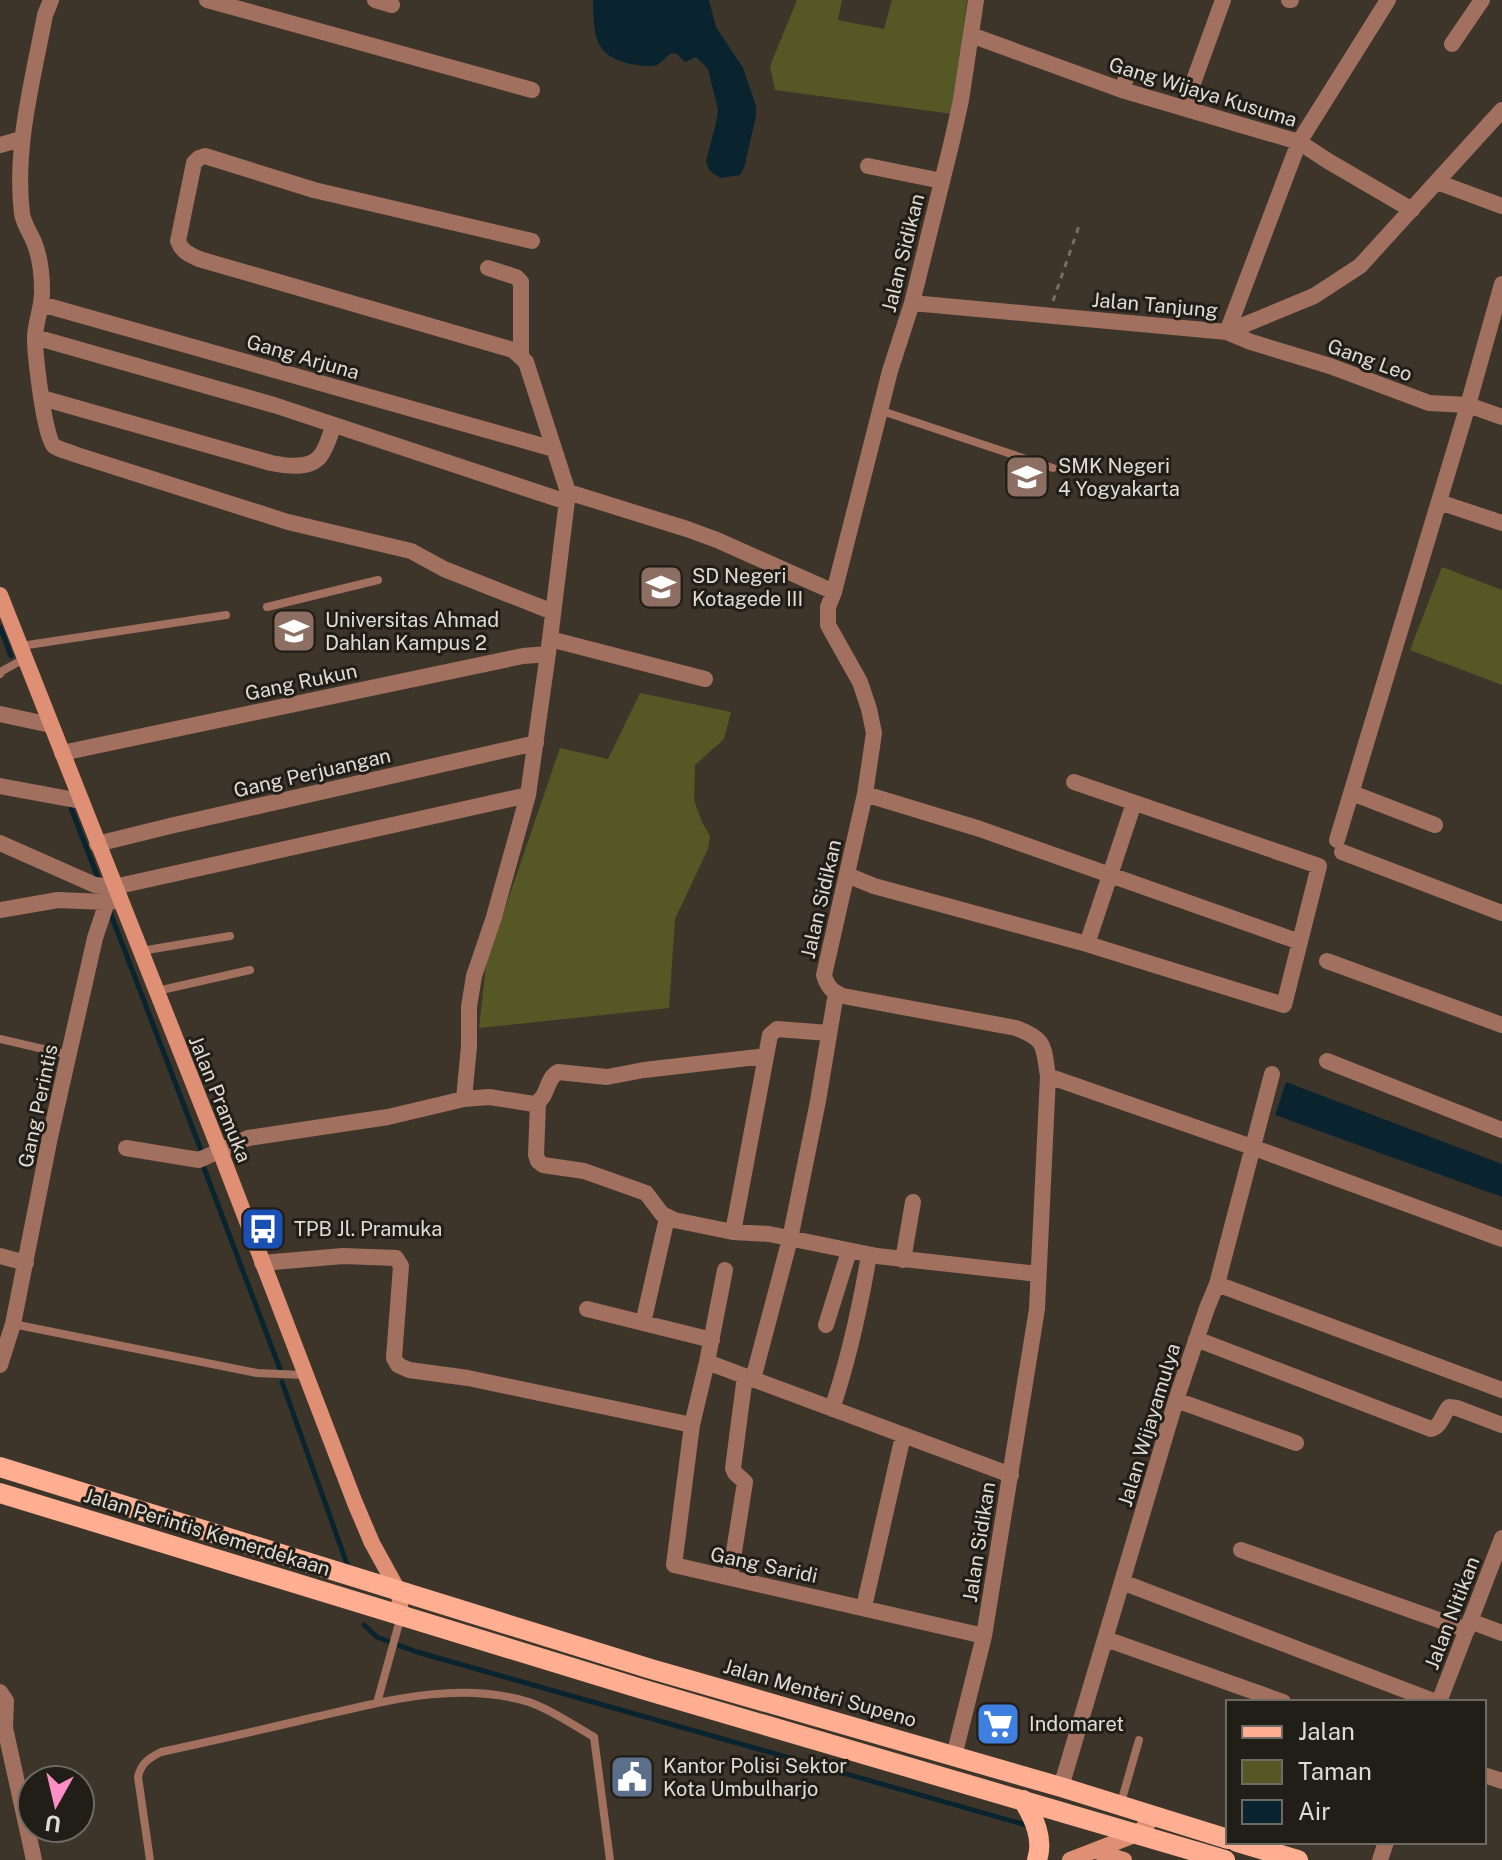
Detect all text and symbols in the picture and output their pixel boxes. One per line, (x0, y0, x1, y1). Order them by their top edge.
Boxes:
street label: Gang Wijaya Kusuma (1106, 52, 1300, 132)
street label: Jalan Sidikan (877, 191, 929, 315)
street label: Jalan Tanjung (1091, 288, 1219, 322)
street label: Gang Arjuna (244, 329, 362, 385)
street label: Gang Leo (1324, 334, 1416, 386)
school or university icon: SMK Negeri 4 Yogyakarta (1003, 453, 1051, 501)
place label: SMK Negeri 4 Yogyakarta (1058, 454, 1180, 501)
school or university icon: SD Negeri Kotagede III (637, 563, 685, 611)
place label: SD Negeri Kotagede III (692, 564, 803, 611)
school or university icon: Universitas Ahmad Dahlan Kampus 2 (270, 607, 318, 655)
place label: Universitas Ahmad Dahlan Kampus 2 (325, 608, 499, 655)
street label: Gang Rukun (243, 658, 359, 706)
street label: Gang Perjuangan (231, 743, 393, 803)
street label: Jalan Sidikan (796, 837, 846, 961)
street label: Jalan Pramuka (184, 1032, 256, 1166)
street label: Gang Perintis (13, 1042, 63, 1170)
bus stop icon: TPB Jl. Pramuka (239, 1205, 287, 1253)
place label: TPB Jl. Pramuka (294, 1217, 442, 1241)
street label: Jalan Wijayamulya (1113, 1340, 1185, 1510)
street label: Jalan Sidikan (958, 1480, 1000, 1604)
street label: Jalan Perintis Kemerdekaan (81, 1483, 333, 1581)
street label: Gang Saridi (708, 1542, 820, 1588)
street label: Jalan Nitikan (1420, 1553, 1484, 1673)
street label: Jalan Menteri Supeno (721, 1654, 919, 1732)
supermarket icon: Indomaret (974, 1700, 1022, 1748)
legend (1226, 1700, 1486, 1844)
place label: Indomaret (1029, 1712, 1124, 1736)
text: Jalan (1298, 1717, 1355, 1745)
public building icon: Kantor Polisi Sektor Kota Umbulharjo (608, 1753, 656, 1801)
place label: Kantor Polisi Sektor Kota Umbulharjo (663, 1754, 847, 1801)
text: Taman (1298, 1757, 1372, 1785)
north arrow (16, 1764, 96, 1844)
text: Air (1298, 1797, 1331, 1825)
text: U (44, 1810, 63, 1838)

